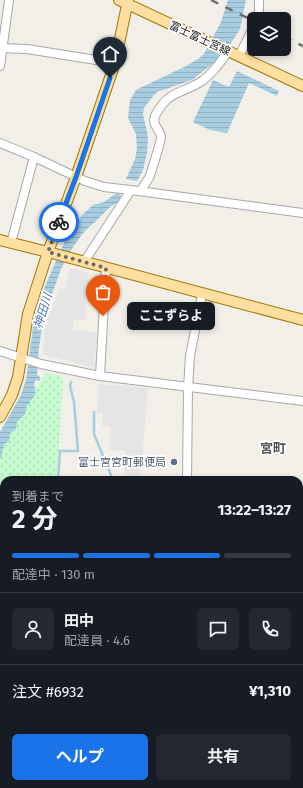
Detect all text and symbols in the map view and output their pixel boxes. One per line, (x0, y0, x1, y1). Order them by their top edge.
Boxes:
map controls (247, 12, 291, 56)
button: layers (247, 12, 291, 56)
street label: 富士富士宮線 (167, 19, 232, 58)
pin (93, 37, 127, 78)
icon: home (99, 43, 121, 65)
courier (39, 202, 79, 242)
icon: bike (48, 211, 70, 233)
pin (86, 275, 120, 316)
icon: bag (92, 281, 114, 303)
water label: 神田川 (31, 290, 56, 330)
callout: ここずらよ (127, 302, 215, 330)
text: ここずらよ (139, 308, 203, 323)
district label: 宮町 (260, 441, 286, 456)
place label: 富士宮宮町郵便局 (78, 456, 166, 469)
marker: 富士宮宮町郵便局 (169, 457, 179, 467)
text: 到着まで (12, 489, 64, 504)
text: 13:22–13:27 (217, 501, 291, 519)
text: 2 分 (12, 504, 58, 535)
text: 配達中 · 130 m (12, 567, 95, 582)
button: person (12, 608, 54, 650)
button: chat (197, 608, 239, 650)
button: phone (249, 608, 291, 650)
text: 田中 (64, 612, 94, 630)
text: 配達員 · 4.6 (64, 633, 130, 648)
text: ¥1,310 (249, 682, 291, 700)
text: 注文 #6932 (12, 683, 84, 701)
button: ヘルプ (12, 734, 148, 780)
button: 共有 (156, 734, 291, 780)

